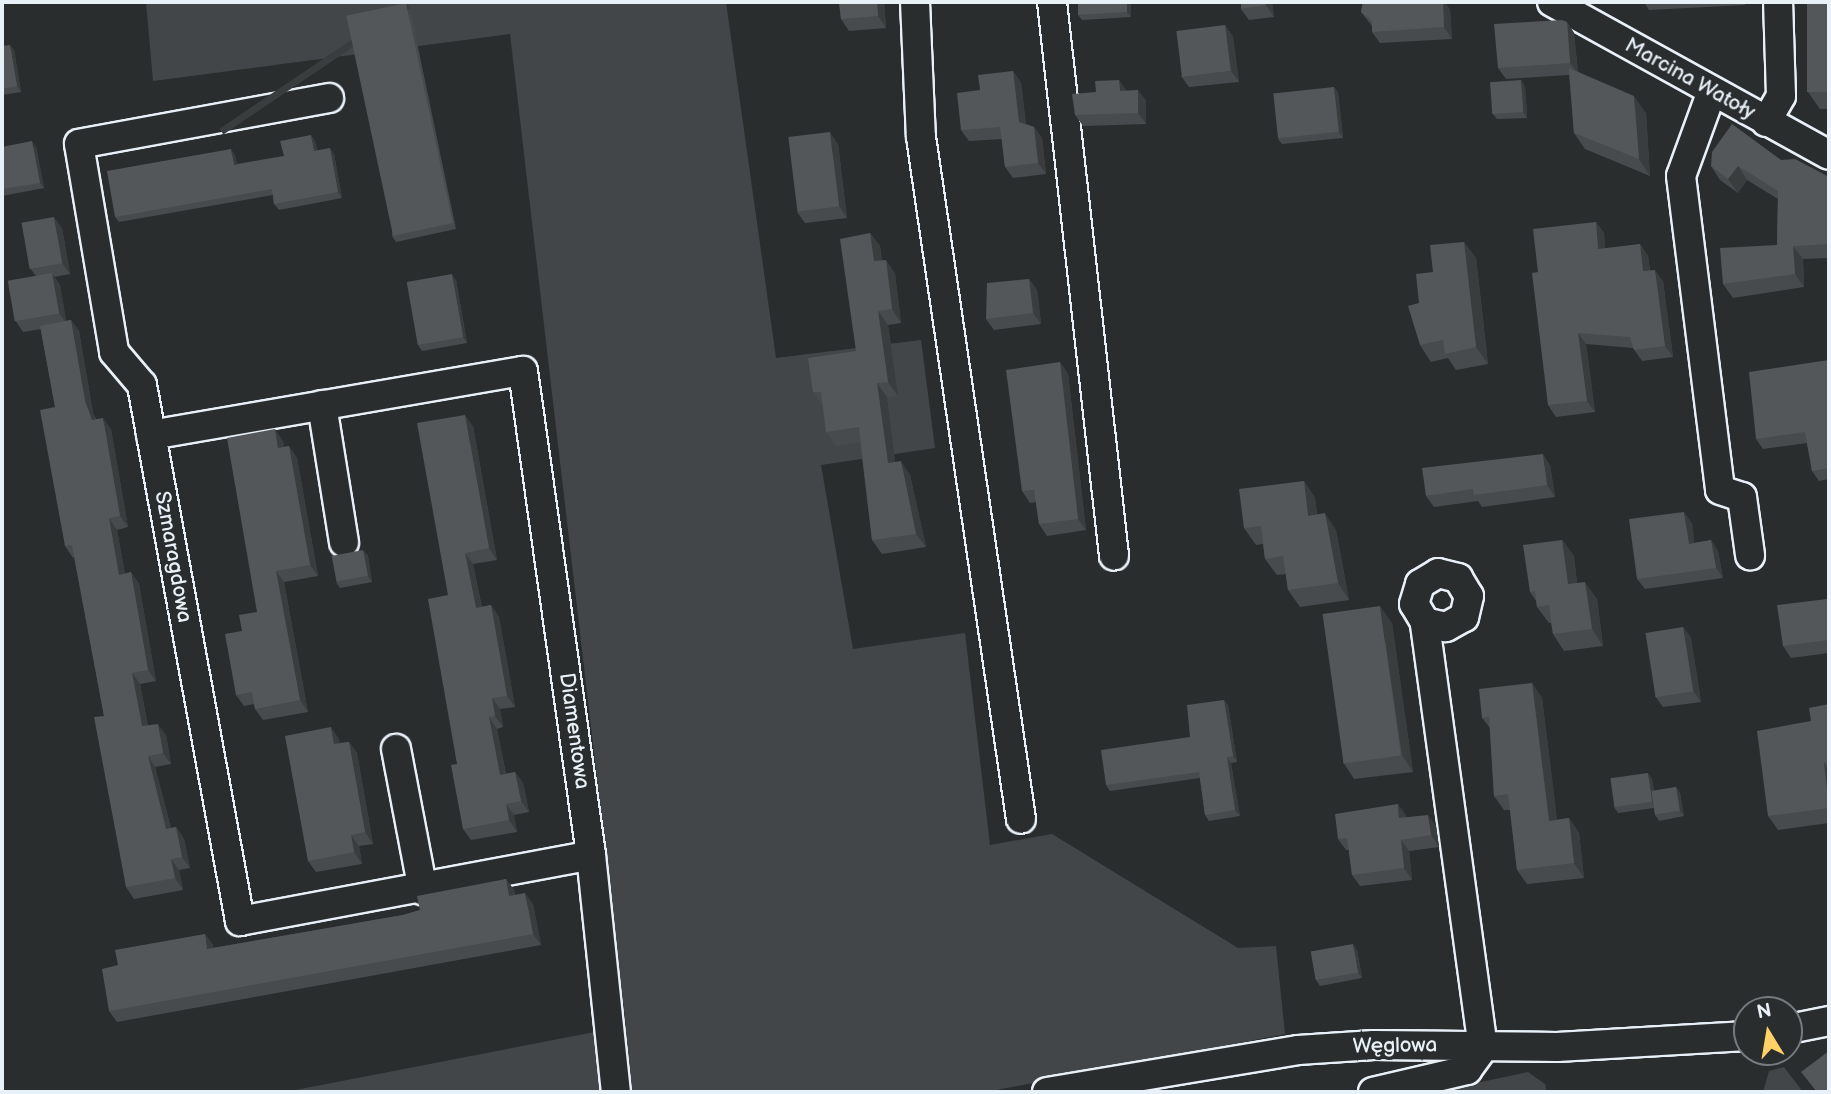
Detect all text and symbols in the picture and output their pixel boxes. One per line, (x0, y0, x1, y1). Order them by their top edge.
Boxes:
street label: Marcina Watoły (1620, 33, 1760, 125)
street label: Szmaragdowa (149, 489, 197, 625)
street label: Diamentowa (553, 671, 595, 791)
north arrow (1733, 996, 1803, 1066)
text: N (1755, 999, 1773, 1025)
street label: Węglowa (1352, 1033, 1438, 1059)

